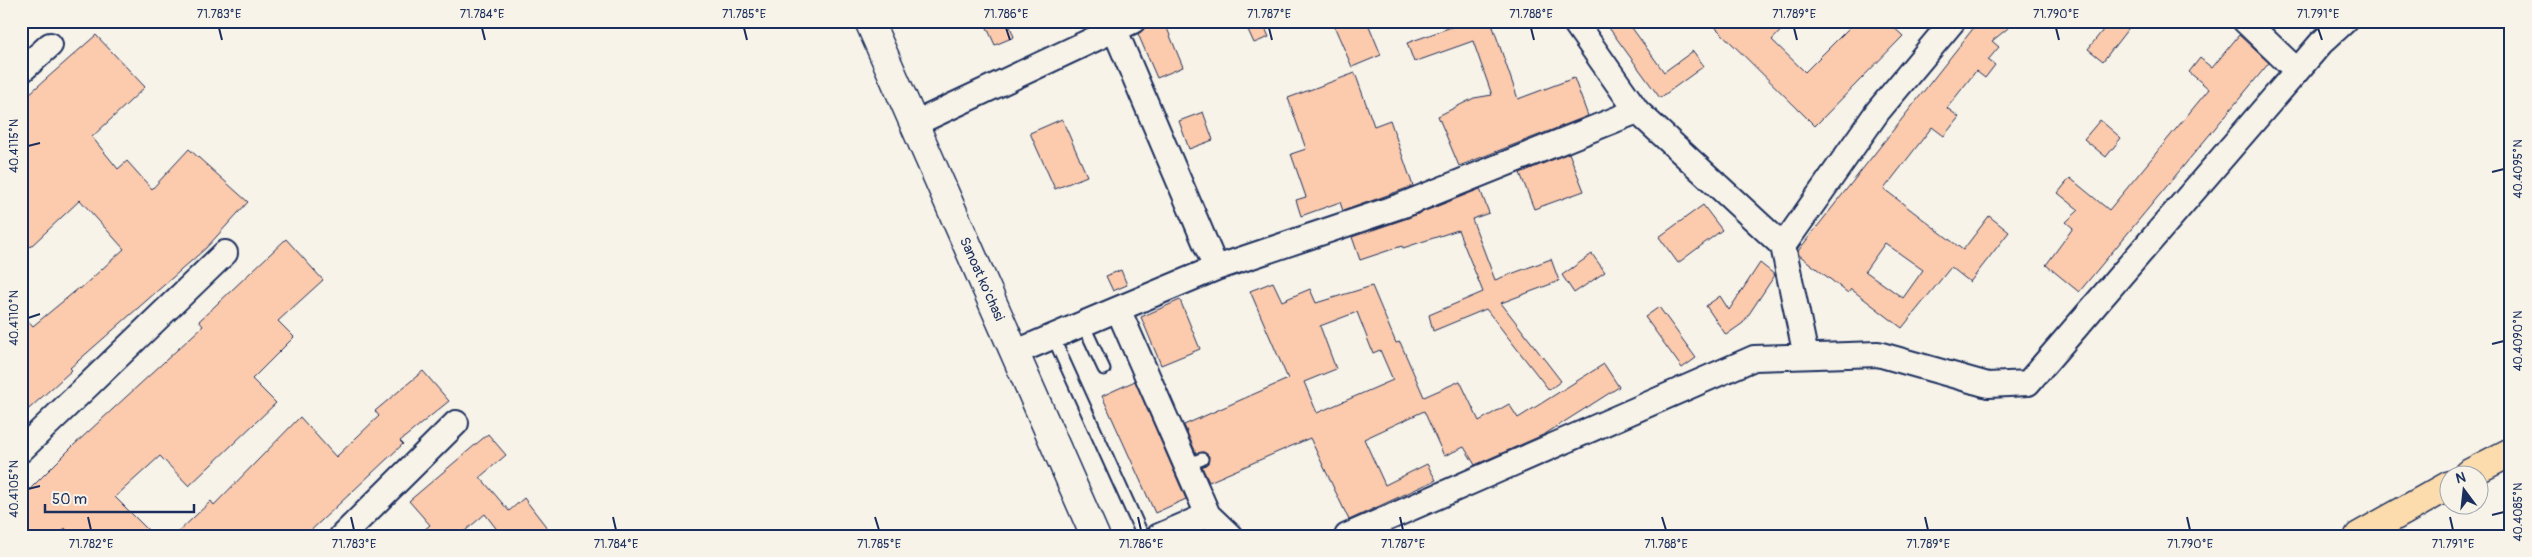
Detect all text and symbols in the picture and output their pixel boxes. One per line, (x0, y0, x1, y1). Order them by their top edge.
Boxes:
text: 71.783°E (197, 7, 241, 22)
text: 71.784°E (460, 7, 504, 22)
text: 71.785°E (722, 7, 766, 22)
text: 71.786°E (984, 7, 1028, 22)
text: 71.787°E (1247, 7, 1291, 22)
text: 71.788°E (1509, 7, 1553, 22)
text: 71.789°E (1772, 7, 1816, 22)
text: 71.790°E (2033, 7, 2079, 22)
text: 71.791°E (2297, 7, 2339, 22)
text: 40.4115°N (7, 119, 22, 173)
text: 40.4095°N (2511, 140, 2526, 199)
street label: Sanoat ko'chasi (956, 235, 1008, 324)
text: 40.4110°N (7, 290, 22, 346)
text: 40.4090°N (2511, 311, 2526, 371)
text: 40.4105°N (7, 460, 22, 518)
north arrow (2440, 464, 2490, 514)
text: N (2454, 468, 2468, 487)
scale bar (45, 482, 194, 514)
text: 40.4085°N (2511, 483, 2526, 541)
text: 50 m (52, 490, 87, 509)
text: 71.782°E (69, 537, 113, 552)
text: 71.783°E (332, 537, 376, 552)
text: 71.784°E (594, 537, 638, 552)
text: 71.785°E (857, 537, 901, 552)
text: 71.786°E (1119, 537, 1163, 552)
text: 71.787°E (1381, 537, 1425, 552)
text: 71.788°E (1644, 537, 1688, 552)
text: 71.789°E (1906, 537, 1950, 552)
text: 71.790°E (2167, 537, 2213, 552)
text: 71.791°E (2432, 537, 2474, 552)

